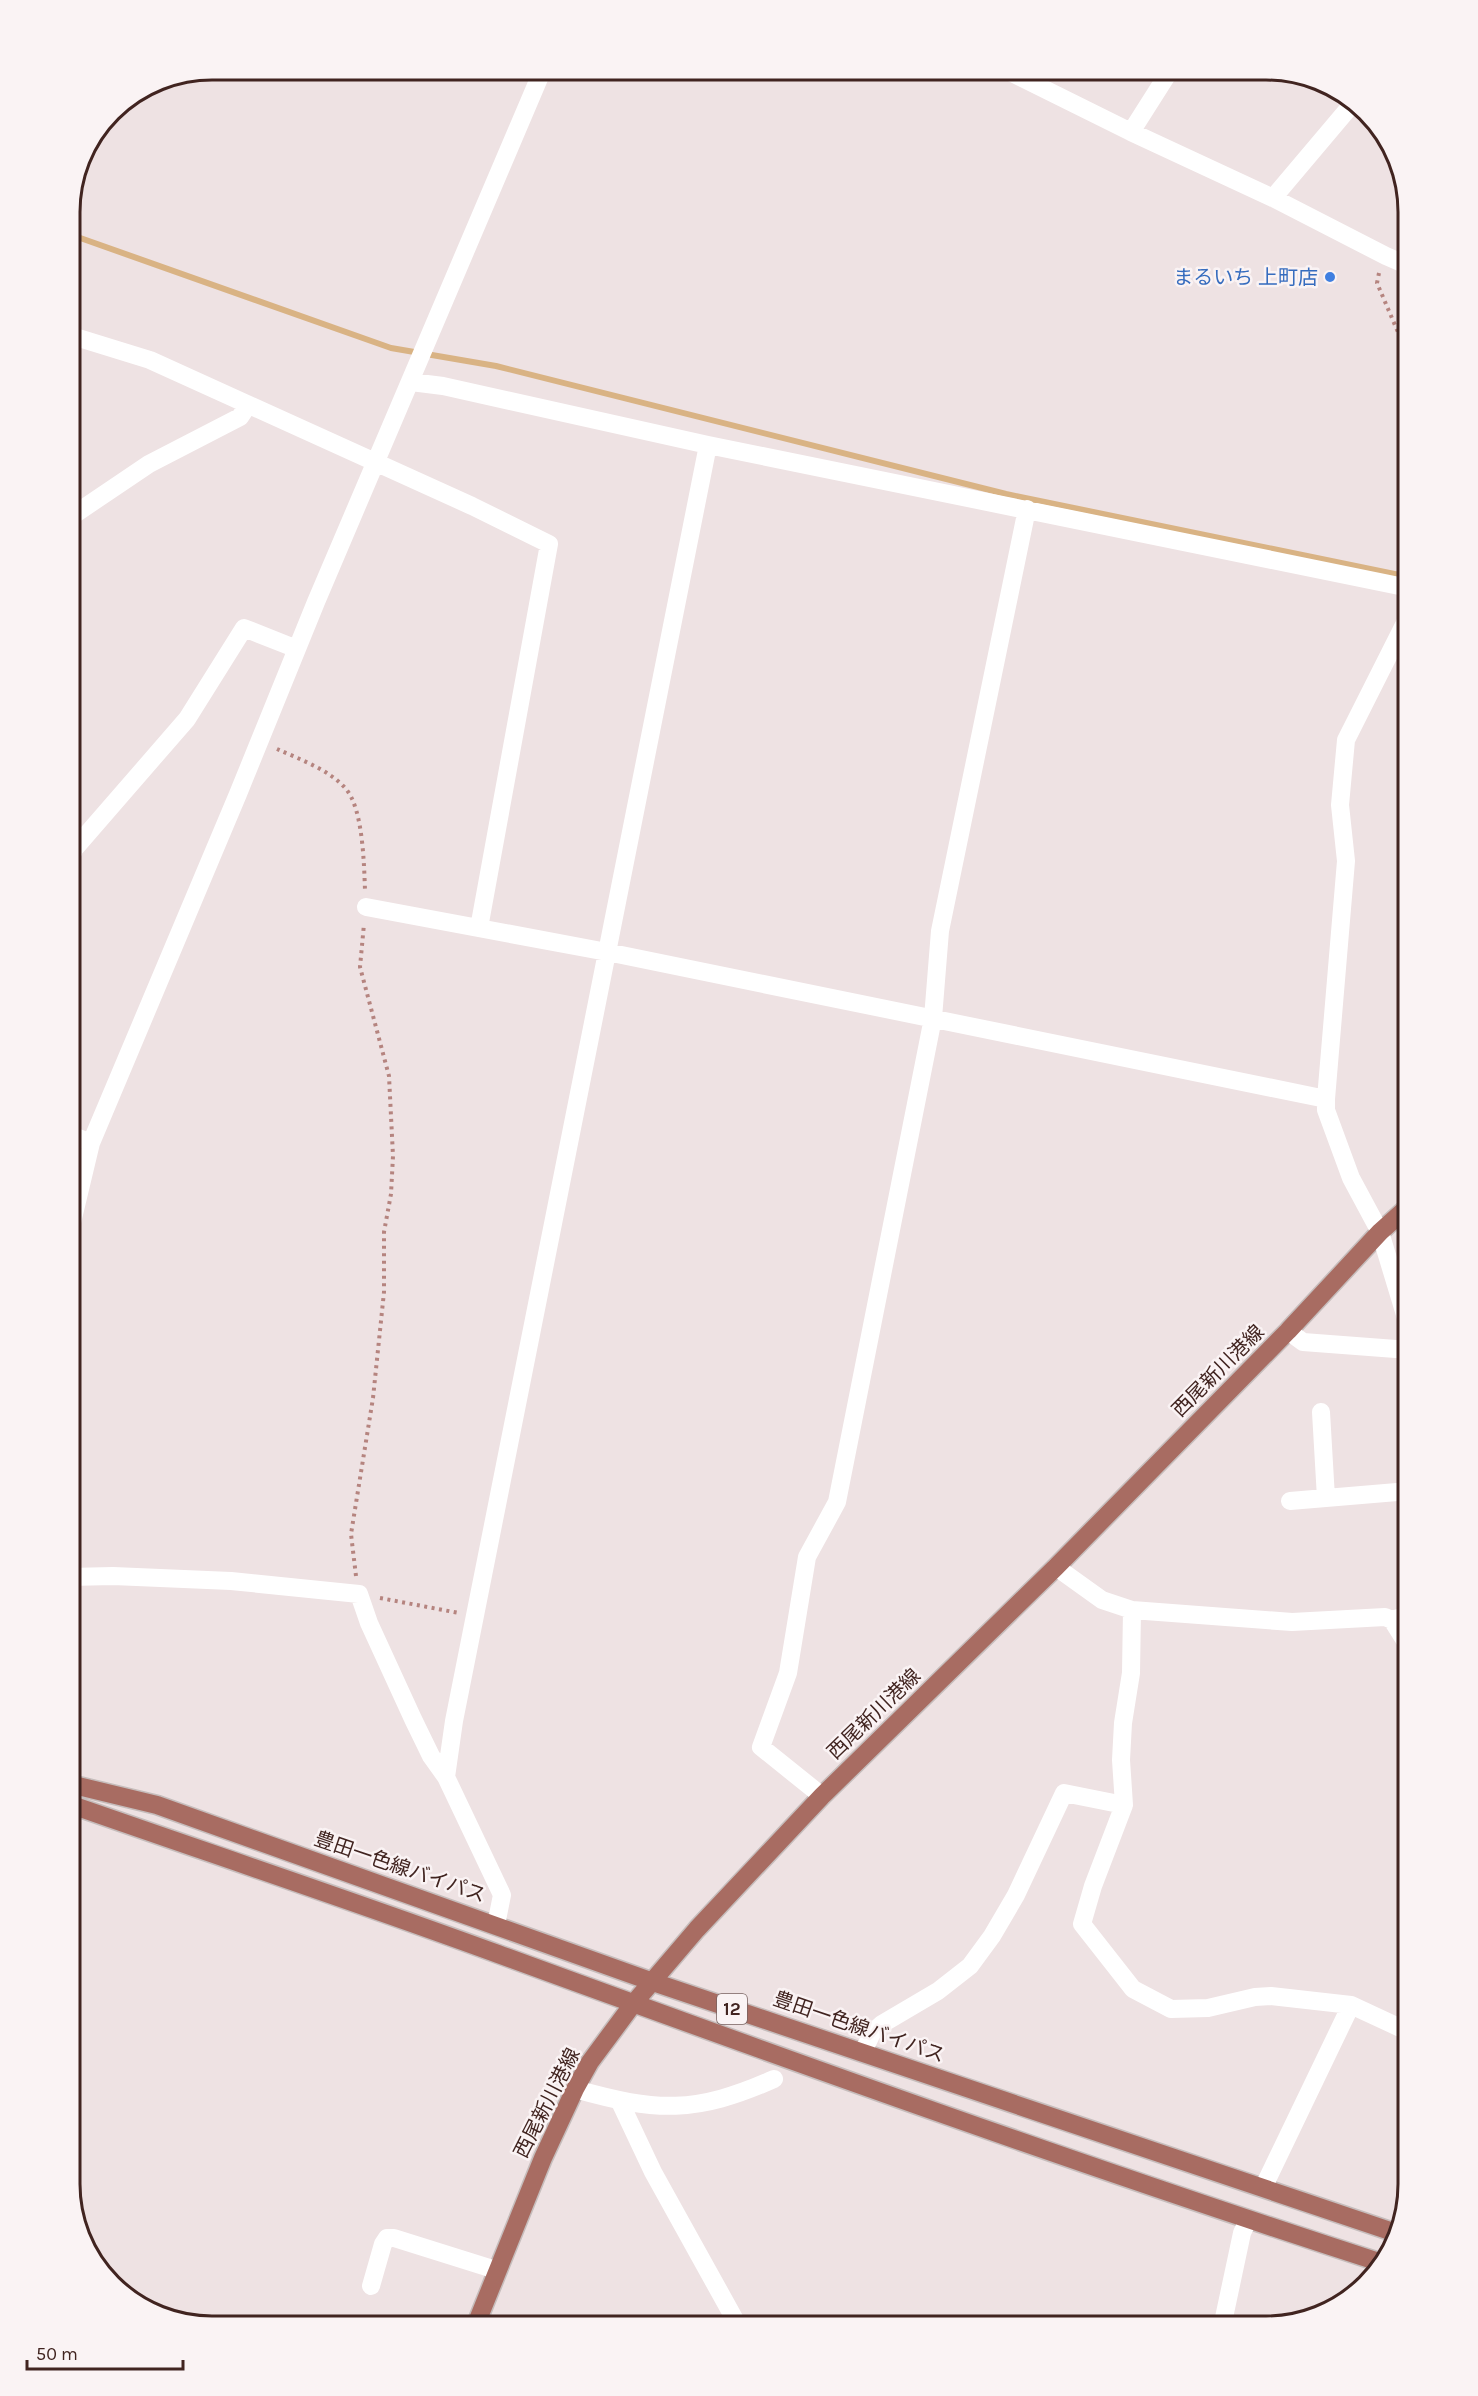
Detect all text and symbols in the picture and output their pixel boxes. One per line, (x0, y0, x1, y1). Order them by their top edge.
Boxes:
place label: まるいち 上町店 (1173, 266, 1318, 289)
marker: まるいち 上町店 (1323, 270, 1337, 284)
street label: 西尾新川港線 (1167, 1320, 1269, 1422)
street label: 西尾新川港線 (823, 1664, 925, 1764)
street label: 豊田一色線バイパス (311, 1827, 489, 1907)
street label: 豊田一色線バイパス (770, 1987, 948, 2067)
road number: 12 (717, 1994, 747, 2024)
street label: 西尾新川港線 (510, 2044, 584, 2162)
scale bar (27, 2333, 183, 2371)
text: 50 m (36, 2343, 78, 2365)

